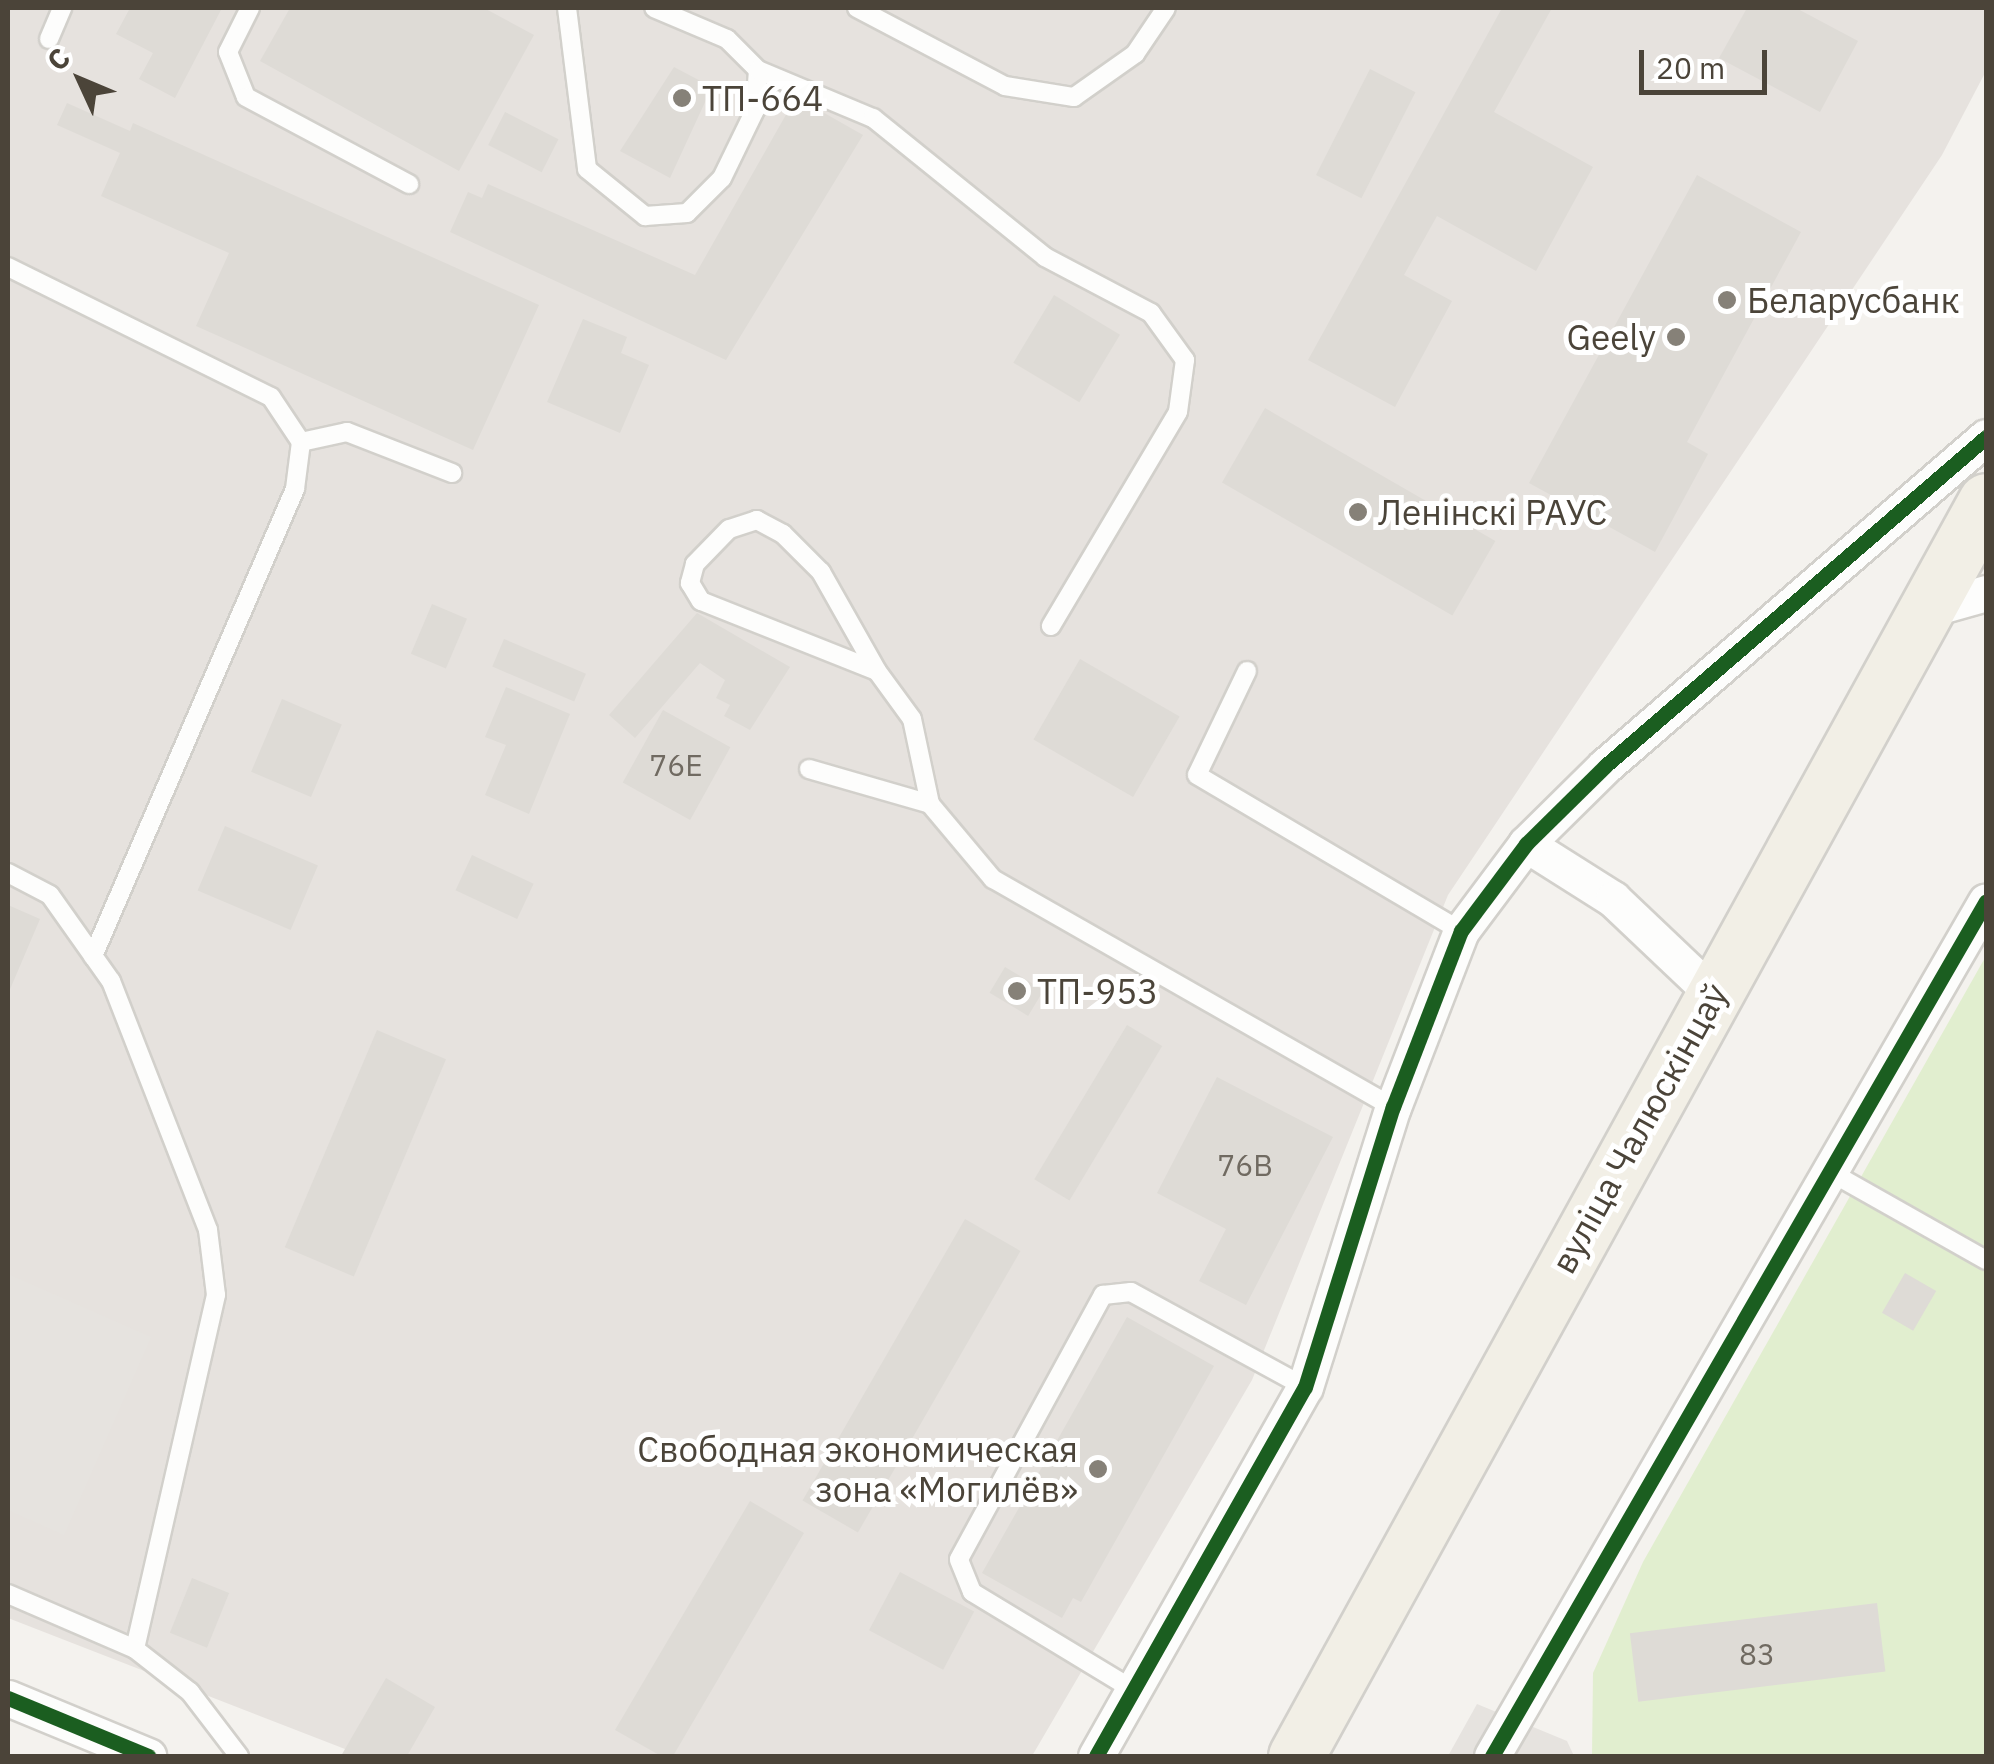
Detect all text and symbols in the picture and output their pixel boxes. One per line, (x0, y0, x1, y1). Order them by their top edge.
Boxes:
north arrow (30, 30, 130, 130)
scale bar (1644, 30, 1772, 92)
text: С (38, 39, 78, 78)
text: 20 m (1656, 48, 1725, 87)
place label: ТП-664 (702, 77, 823, 119)
marker: ТП-664 (671, 87, 693, 109)
place label: Беларусбанк (1747, 279, 1960, 321)
marker: Беларусбанк (1716, 289, 1738, 311)
place label: Geely (1567, 316, 1656, 358)
marker: Geely (1665, 326, 1687, 348)
place label: Ленінскі РАУС (1378, 491, 1607, 533)
marker: Ленінскі РАУС (1347, 501, 1369, 523)
house number: 76Е (649, 747, 703, 783)
place label: ТП-953 (1037, 970, 1158, 1012)
street label: вуліца Чалюскінцаў (1542, 976, 1736, 1280)
marker: ТП-953 (1006, 980, 1028, 1002)
house number: 76В (1217, 1147, 1273, 1183)
place label: Свободная экономическая зона «Могилёв» (637, 1428, 1078, 1510)
marker: Свободная экономическая зона «Могилёв» (1087, 1458, 1109, 1480)
house number: 83 (1739, 1636, 1775, 1672)

